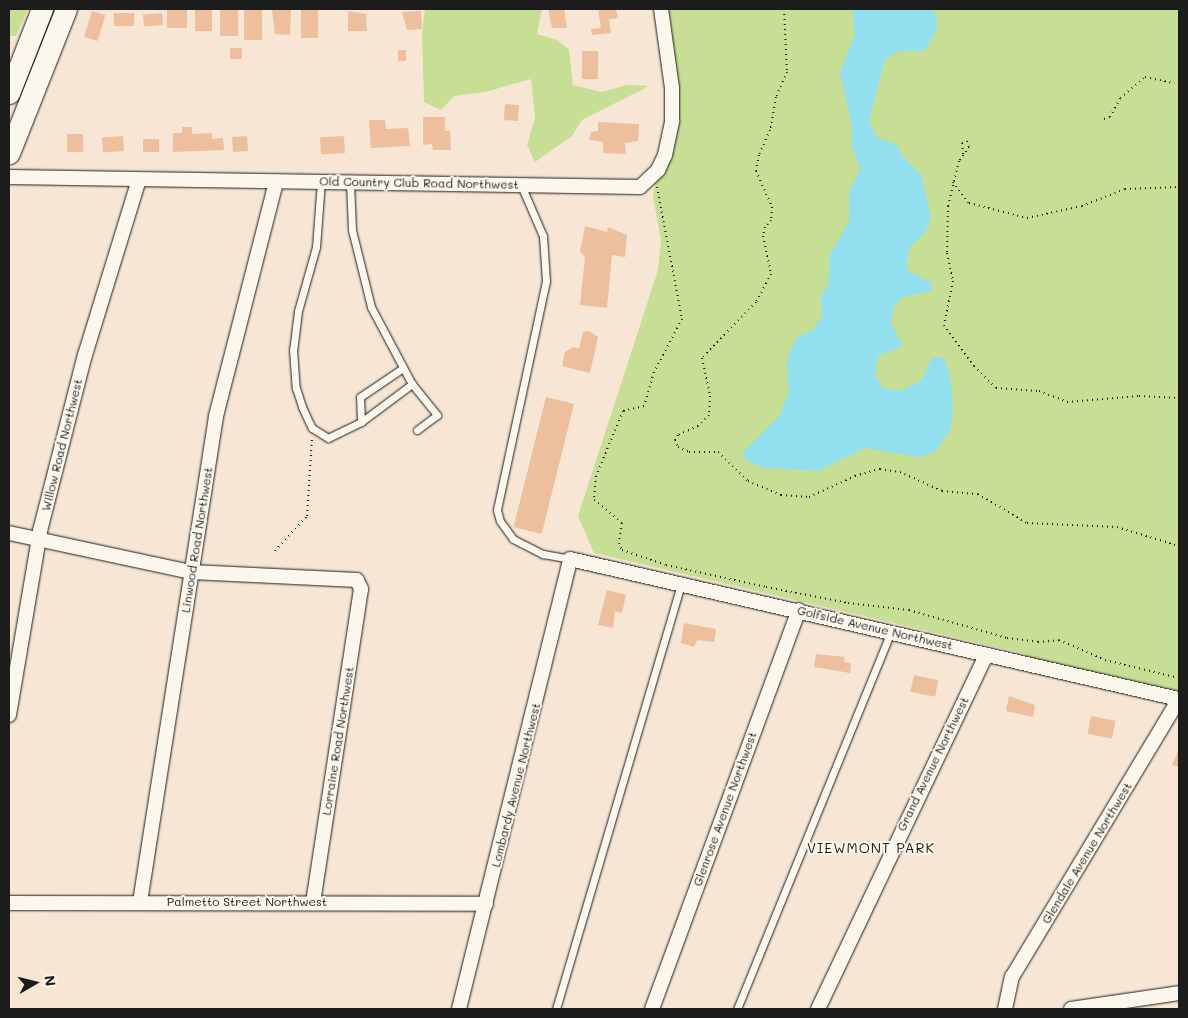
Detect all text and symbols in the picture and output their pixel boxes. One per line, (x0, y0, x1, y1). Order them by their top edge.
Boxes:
street label: Old Country Club Road Northwest (319, 174, 519, 192)
street label: Willow Road Northwest (39, 377, 85, 513)
street label: Linwood Road Northwest (178, 466, 216, 614)
street label: Golfside Avenue Northwest (796, 603, 954, 653)
street label: Lorraine Road Northwest (319, 666, 357, 816)
street label: Grand Avenue Northwest (894, 694, 972, 834)
street label: Lombardy Avenue Northwest (489, 701, 543, 869)
street label: Glenrose Avenue Northwest (690, 730, 760, 888)
street label: Glendale Avenue Northwest (1039, 780, 1135, 926)
district label: VIEWMONT PARK (805, 840, 937, 856)
street label: Palmetto Street Northwest (167, 895, 327, 909)
north arrow (10, 958, 60, 1008)
text: N (40, 974, 60, 987)

